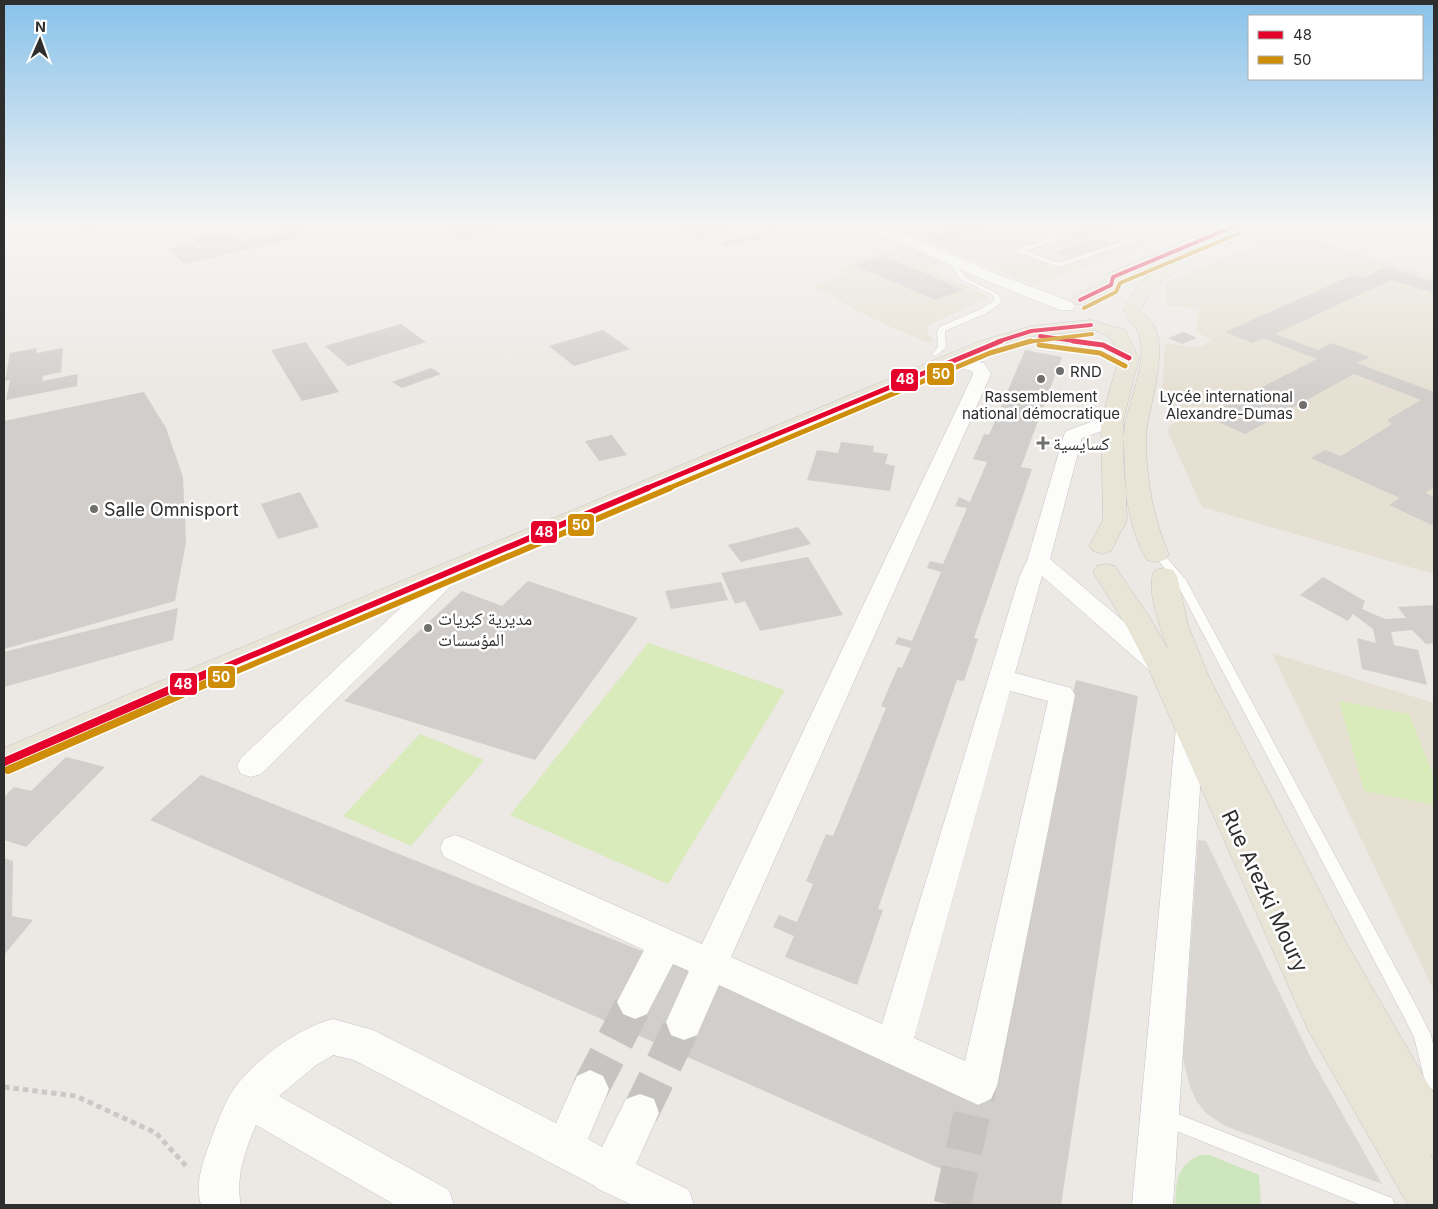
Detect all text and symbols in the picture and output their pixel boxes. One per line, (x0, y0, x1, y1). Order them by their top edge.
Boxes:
north arrow (15, 15, 65, 65)
legend (1248, 15, 1423, 80)
text: N (35, 18, 46, 35)
text: 48 (1293, 25, 1312, 44)
text: 50 (1293, 50, 1312, 69)
line badge: 50 (926, 362, 955, 386)
place label: RND (1070, 362, 1102, 381)
text: 50 (932, 365, 950, 382)
marker: RND (1054, 365, 1066, 377)
line badge: 48 (890, 368, 919, 392)
text: 48 (896, 370, 914, 387)
marker: Rassemblement national démocratique (1035, 373, 1047, 385)
place label: Rassemblement national démocratique (962, 387, 1120, 423)
place label: Lycée international Alexandre-Dumas (1160, 387, 1293, 423)
marker: Lycée international Alexandre-Dumas (1297, 399, 1309, 411)
place label: كسايسية (1053, 433, 1110, 454)
marker: كسايسية (1037, 437, 1049, 449)
place label: Salle Omnisport (104, 499, 239, 520)
marker: Salle Omnisport (88, 503, 100, 515)
line badge: 50 (567, 513, 595, 537)
text: 50 (572, 516, 590, 533)
line badge: 48 (530, 520, 558, 544)
text: 48 (535, 523, 553, 540)
place label: مديرية كبريات المؤسسات (438, 608, 532, 650)
marker: مديرية كبريات المؤسسات (422, 622, 434, 634)
line badge: 50 (207, 665, 236, 689)
text: 50 (212, 668, 230, 685)
line badge: 48 (169, 672, 198, 696)
text: 48 (174, 675, 192, 692)
street label: Rue Arezki Moury (1216, 806, 1314, 976)

